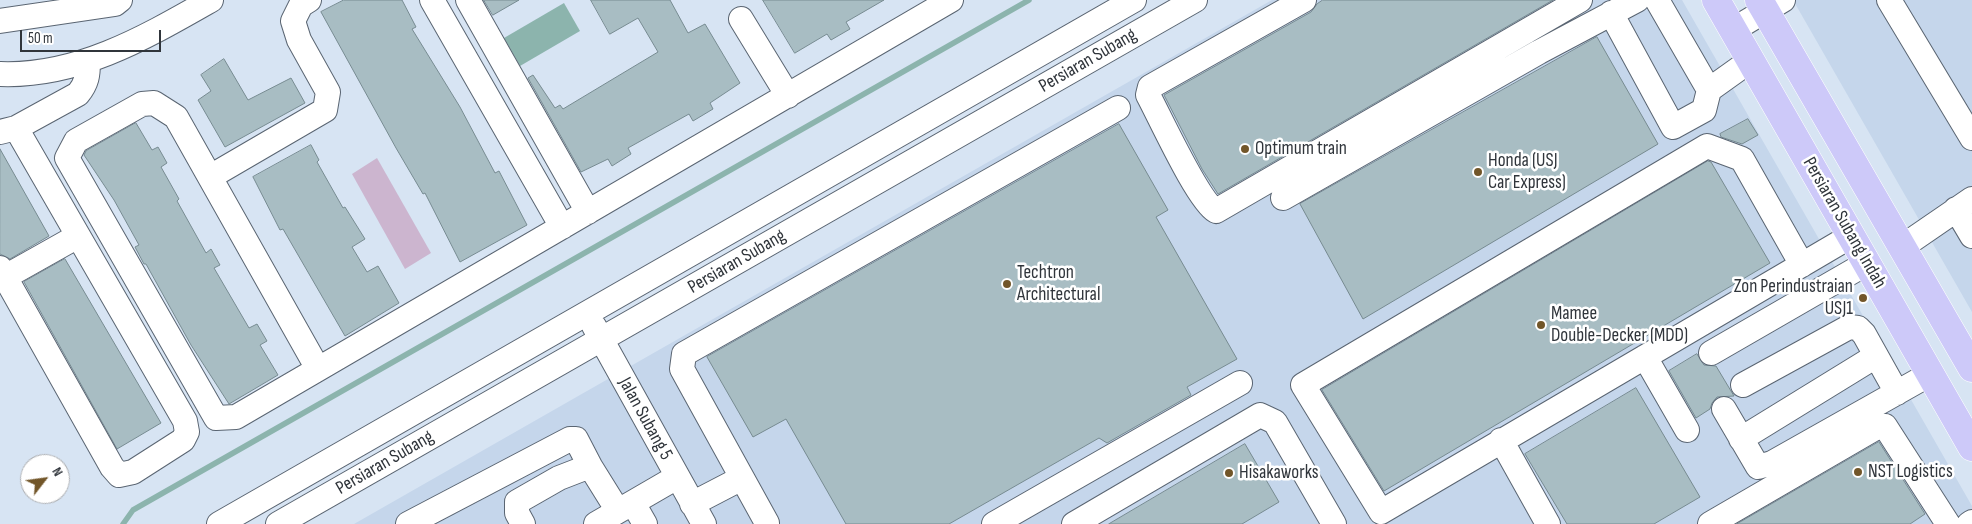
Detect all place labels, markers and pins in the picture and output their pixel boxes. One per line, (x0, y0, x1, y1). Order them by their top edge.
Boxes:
place label: Optimum train (1255, 138, 1347, 160)
marker: Optimum train (1239, 143, 1251, 155)
place label: Honda (USJ Car Express) (1488, 150, 1566, 194)
marker: Honda (USJ Car Express) (1472, 166, 1484, 178)
place label: Techtron Architectural (1017, 262, 1100, 306)
place label: Zon Perindustraian USJ1 (1734, 276, 1853, 320)
marker: Techtron Architectural (1001, 278, 1013, 290)
marker: Zon Perindustraian USJ1 (1857, 292, 1869, 304)
place label: Mamee Double-Decker (MDD) (1551, 303, 1688, 347)
marker: Mamee Double-Decker (MDD) (1535, 319, 1547, 331)
place label: NST Logistics (1868, 461, 1953, 483)
place label: Hisakaworks (1239, 462, 1318, 484)
marker: NST Logistics (1852, 466, 1864, 478)
marker: Hisakaworks (1223, 467, 1235, 479)

